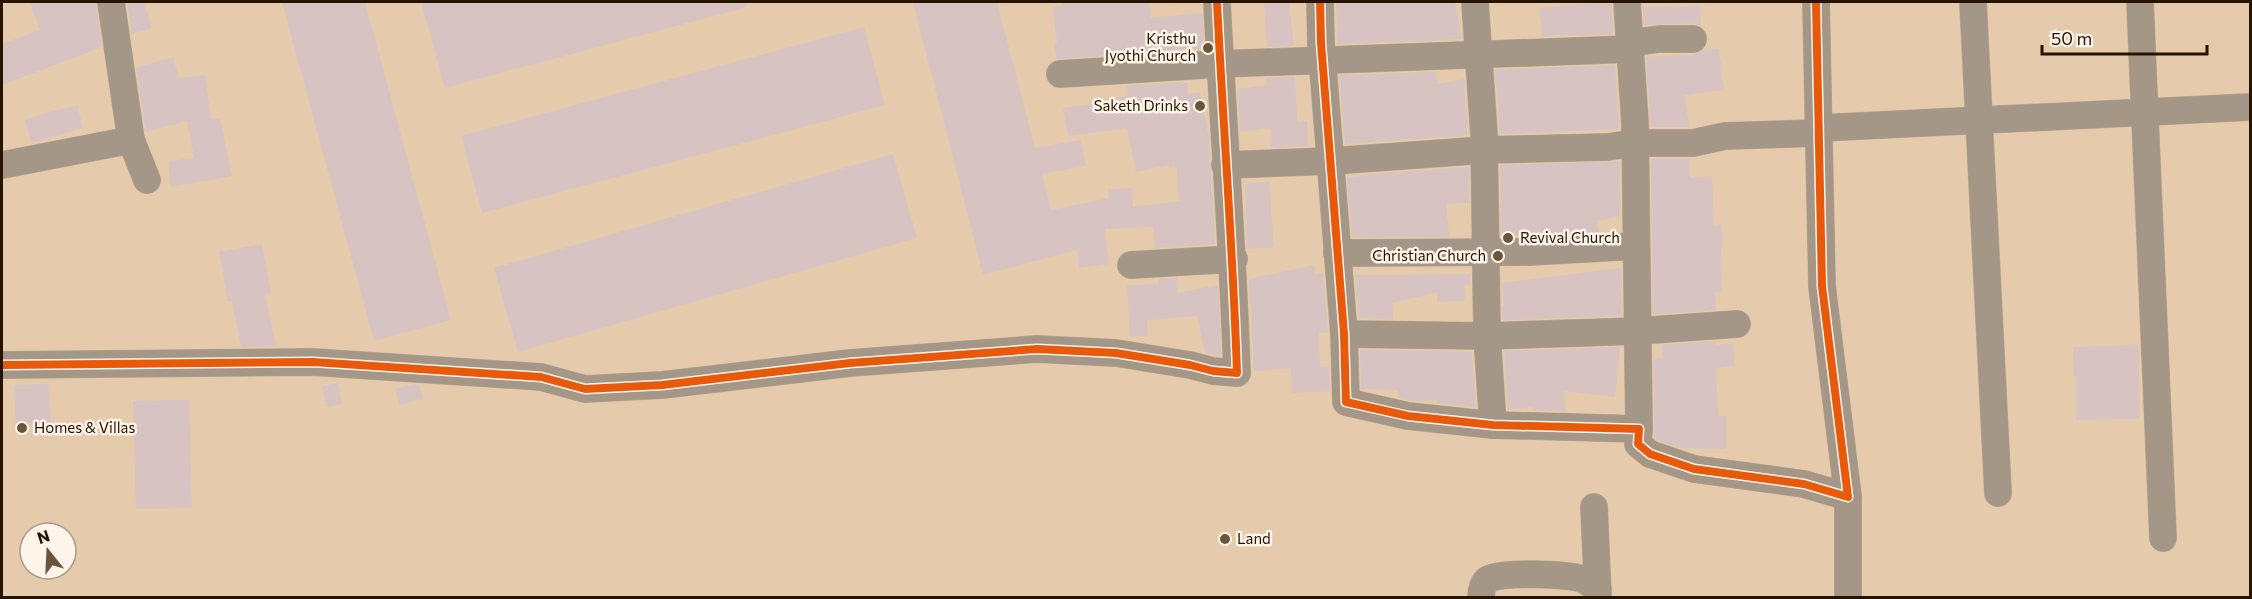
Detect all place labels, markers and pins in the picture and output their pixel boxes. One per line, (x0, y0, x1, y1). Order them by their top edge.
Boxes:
place label: Kristhu Jyothi Church (1105, 29, 1196, 64)
marker: Kristhu Jyothi Church (1201, 41, 1215, 55)
place label: Saketh Drinks (1094, 96, 1188, 114)
marker: Saketh Drinks (1193, 99, 1207, 113)
place label: Revival Church (1520, 228, 1620, 246)
marker: Revival Church (1501, 231, 1515, 245)
place label: Christian Church (1372, 246, 1486, 264)
marker: Christian Church (1491, 249, 1505, 263)
place label: Homes & Villas (34, 418, 135, 436)
marker: Homes & Villas (15, 421, 29, 435)
place label: Land (1237, 529, 1271, 547)
marker: Land (1218, 532, 1232, 546)

